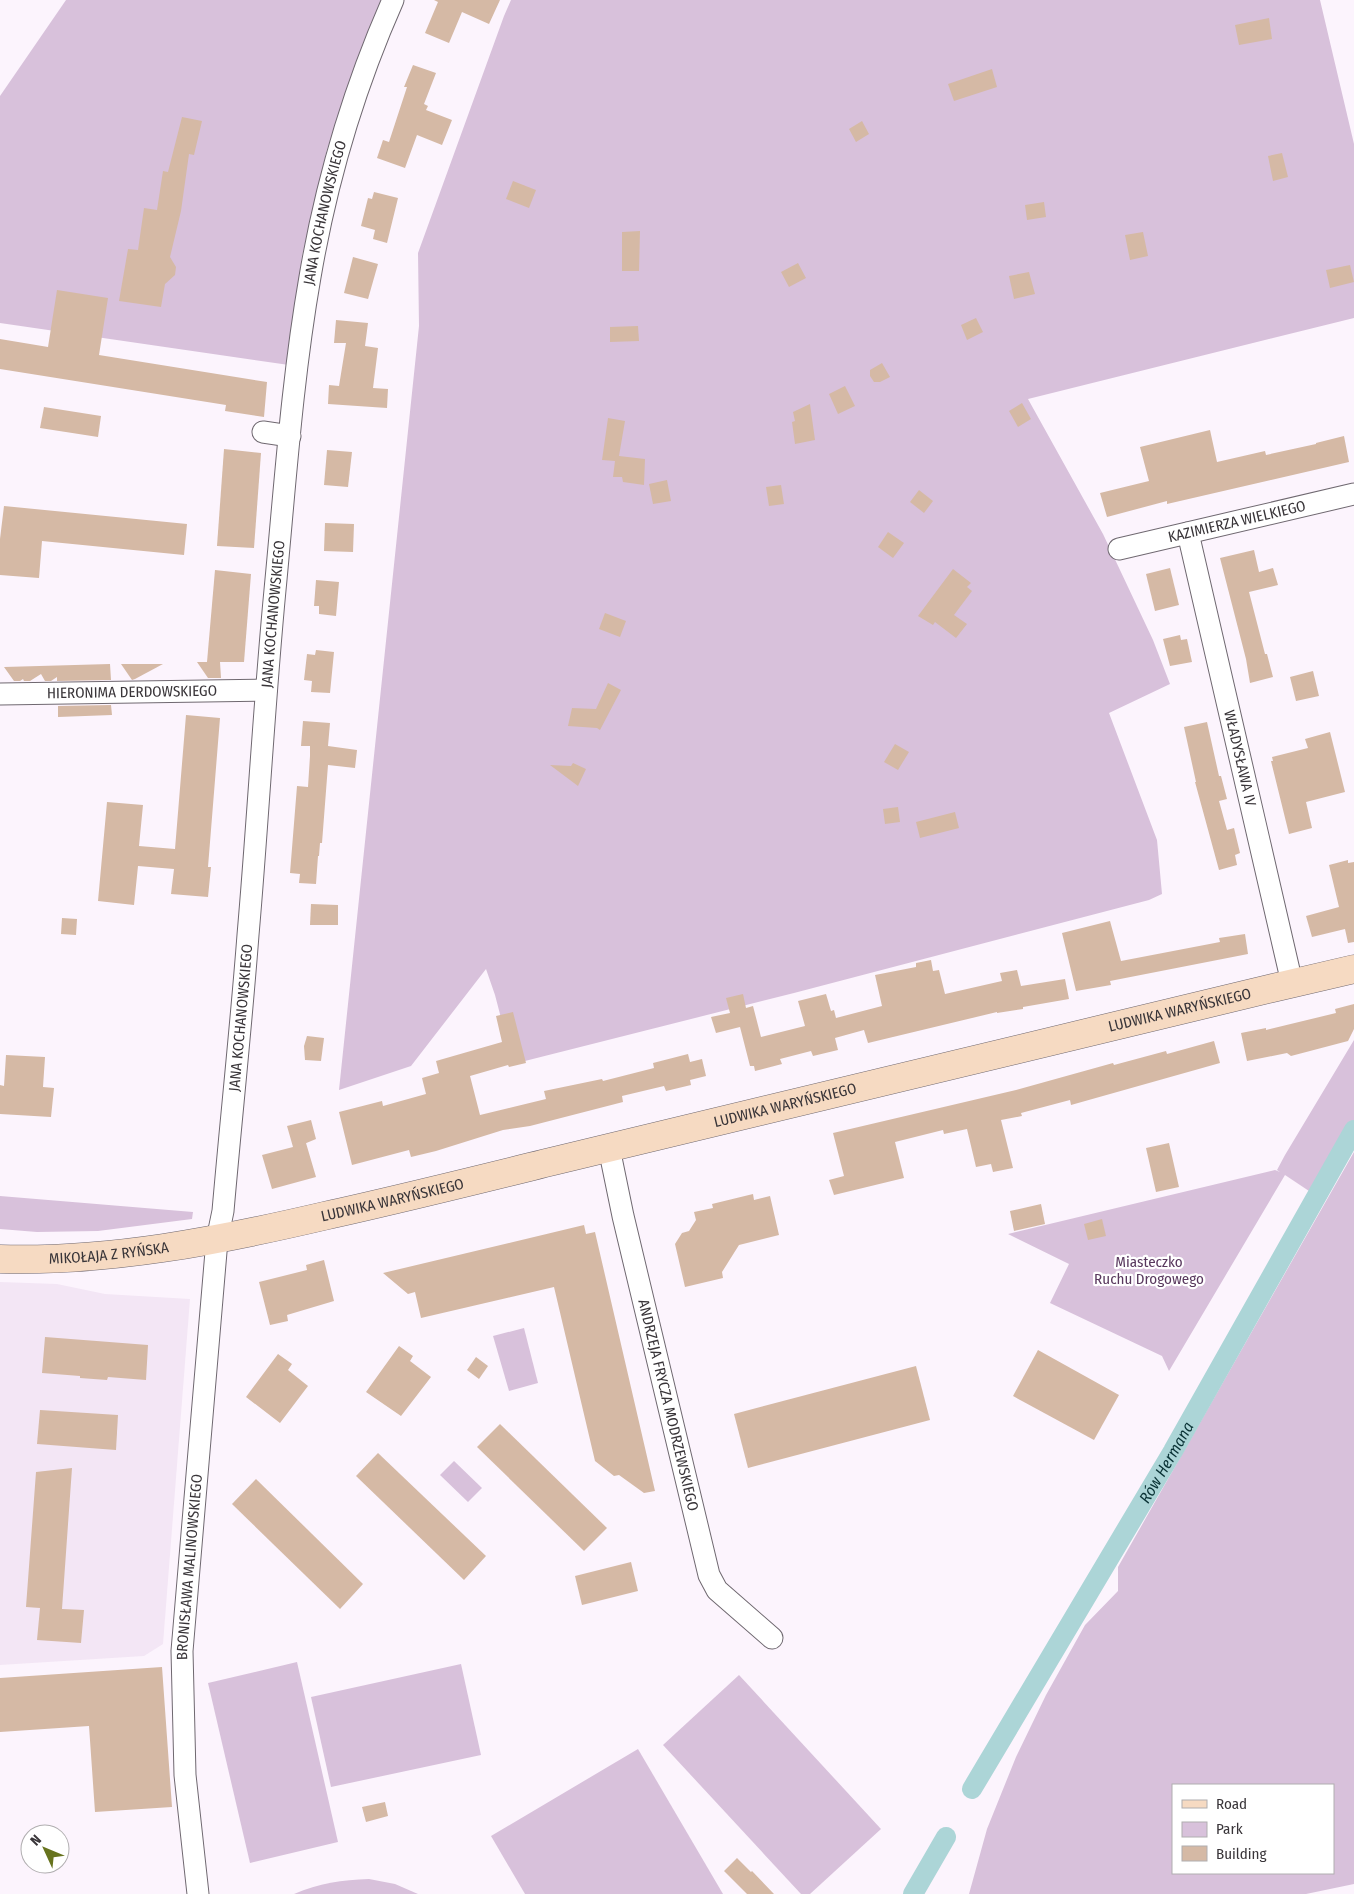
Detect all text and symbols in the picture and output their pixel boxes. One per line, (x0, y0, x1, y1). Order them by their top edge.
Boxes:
street label: JANA KOCHANOWSKIEGO (300, 138, 350, 287)
street label: KAZIMIERZA WIELKIEGO (1166, 497, 1307, 546)
street label: JANA KOCHANOWSKIEGO (258, 540, 289, 688)
street label: HIERONIMA DERDOWSKIEGO (47, 682, 217, 702)
street label: WŁADYSŁAWA IV (1220, 708, 1260, 808)
street label: JANA KOCHANOWSKIEGO (225, 943, 256, 1092)
street label: LUDWIKA WARYŃSKIEGO (1107, 984, 1253, 1036)
street label: LUDWIKA WARYŃSKIEGO (712, 1079, 858, 1131)
street label: LUDWIKA WARYŃSKIEGO (319, 1175, 466, 1225)
street label: MIKOŁAJA Z RYŃSKA (48, 1238, 170, 1268)
park label: Miasteczko Ruchu Drogowego (1094, 1253, 1204, 1288)
street label: ANDRZEJA FRYCZA MODRZEWSKIEGO (634, 1298, 702, 1513)
water label: Rów Hermana (1135, 1419, 1198, 1507)
street label: BRONISŁAWA MALINOWSKIEGO (173, 1473, 206, 1660)
legend (1172, 1784, 1334, 1874)
text: Road (1216, 1795, 1247, 1813)
text: Park (1216, 1820, 1243, 1838)
north arrow (20, 1824, 70, 1874)
text: N (27, 1831, 45, 1849)
text: Building (1216, 1845, 1267, 1863)

